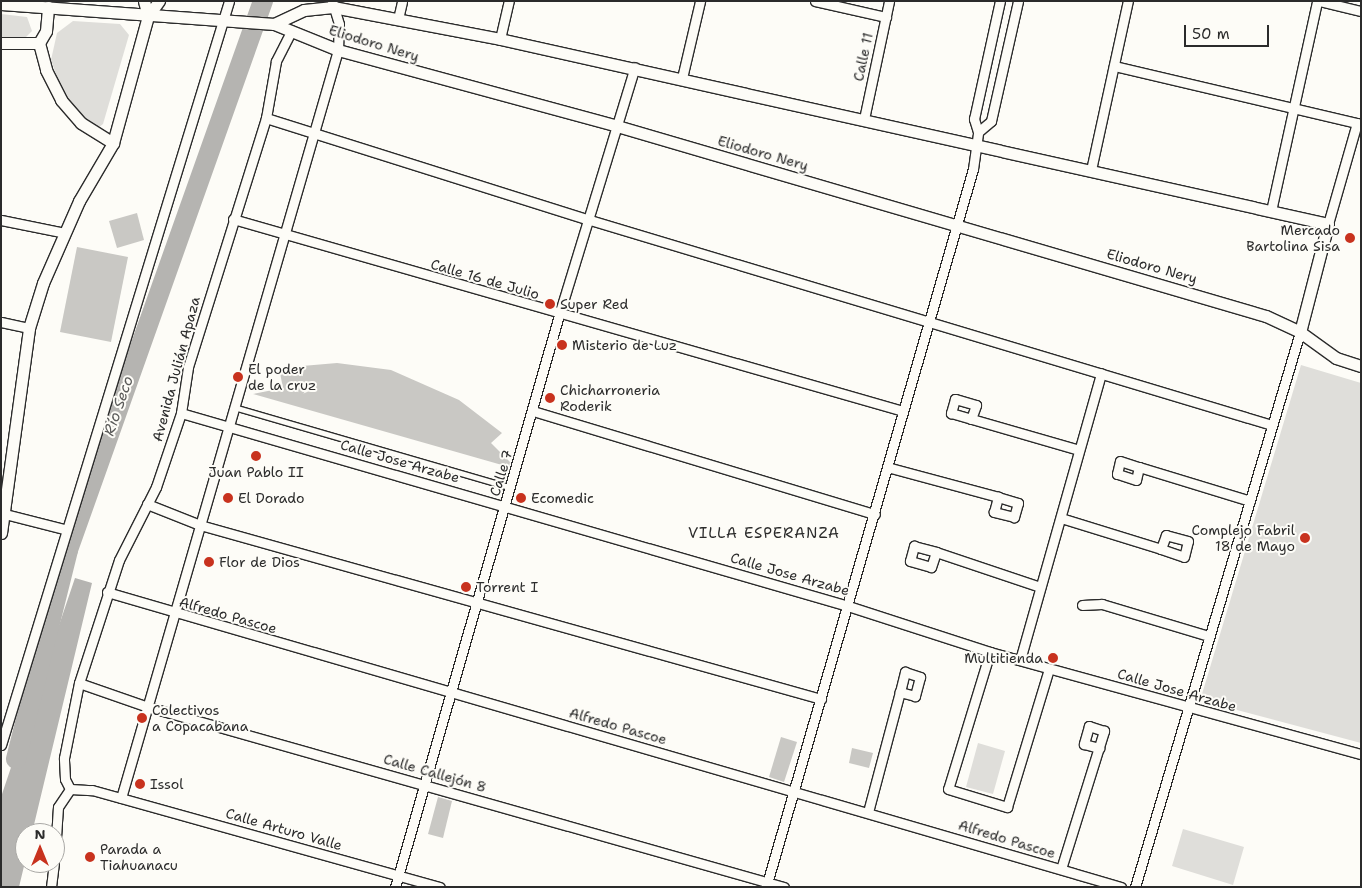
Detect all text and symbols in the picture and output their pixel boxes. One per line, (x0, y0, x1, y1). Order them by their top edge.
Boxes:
scale bar (1187, 15, 1272, 47)
street label: Eliodoro Nery (327, 21, 421, 65)
text: 50 m (1192, 24, 1230, 44)
street label: Calle 11 (850, 31, 876, 83)
street label: Eliodoro Nery (716, 132, 810, 174)
place label: Mercado Bartolina Sisa (1246, 222, 1340, 254)
marker: Mercado Bartolina Sisa (1344, 232, 1356, 244)
street label: Eliodoro Nery (1105, 245, 1199, 287)
street label: Calle 16 de Julio (429, 255, 541, 303)
street label: Avenida Julián Apaza (149, 295, 203, 443)
place label: Super Red (560, 296, 628, 312)
marker: Super Red (544, 298, 556, 310)
place label: Misterio de Luz (572, 337, 677, 353)
marker: Misterio de Luz (556, 339, 568, 351)
place label: El poder de la cruz (248, 361, 316, 394)
marker: El poder de la cruz (232, 371, 244, 383)
water label: Río Seco (100, 374, 138, 438)
place label: Chicharroneria Roderik (560, 382, 660, 414)
marker: Chicharroneria Roderik (544, 392, 556, 404)
street label: Calle Jose Arzabe (339, 436, 461, 486)
street label: Calle 7 (486, 448, 516, 498)
marker: Juan Pablo II (250, 450, 262, 462)
place label: Juan Pablo II (208, 464, 304, 480)
place label: El Dorado (238, 490, 304, 506)
place label: Ecomedic (531, 490, 594, 506)
marker: El Dorado (222, 492, 234, 504)
marker: Ecomedic (515, 492, 527, 504)
place label: Complejo Fabril 18 de Mayo (1191, 522, 1295, 554)
district label: VILLA ESPERANZA (686, 525, 842, 543)
marker: Complejo Fabril 18 de Mayo (1299, 532, 1311, 544)
street label: Calle Jose Arzabe (729, 549, 851, 599)
place label: Flor de Dios (219, 554, 300, 570)
marker: Flor de Dios (203, 556, 215, 568)
place label: Torrent I (476, 579, 538, 595)
marker: Torrent I (460, 581, 472, 593)
street label: Alfredo Pascoe (177, 593, 279, 637)
place label: Multitienda (964, 650, 1043, 666)
marker: Multitienda (1047, 652, 1059, 664)
street label: Calle Jose Arzabe (1116, 665, 1238, 715)
place label: Colectivos a Copacabana (152, 702, 248, 734)
street label: Alfredo Pascoe (567, 704, 669, 748)
marker: Colectivos a Copacabana (136, 712, 148, 724)
street label: Calle Callejón 8 (382, 750, 488, 796)
place label: Issol (150, 776, 183, 792)
marker: Issol (134, 778, 146, 790)
street label: Calle Arturo Valle (224, 804, 344, 854)
street label: Alfredo Pascoe (956, 816, 1058, 862)
north arrow (15, 823, 65, 873)
text: N (34, 825, 46, 843)
place label: Parada a Tiahuanacu (100, 841, 178, 874)
marker: Parada a Tiahuanacu (84, 851, 96, 863)

